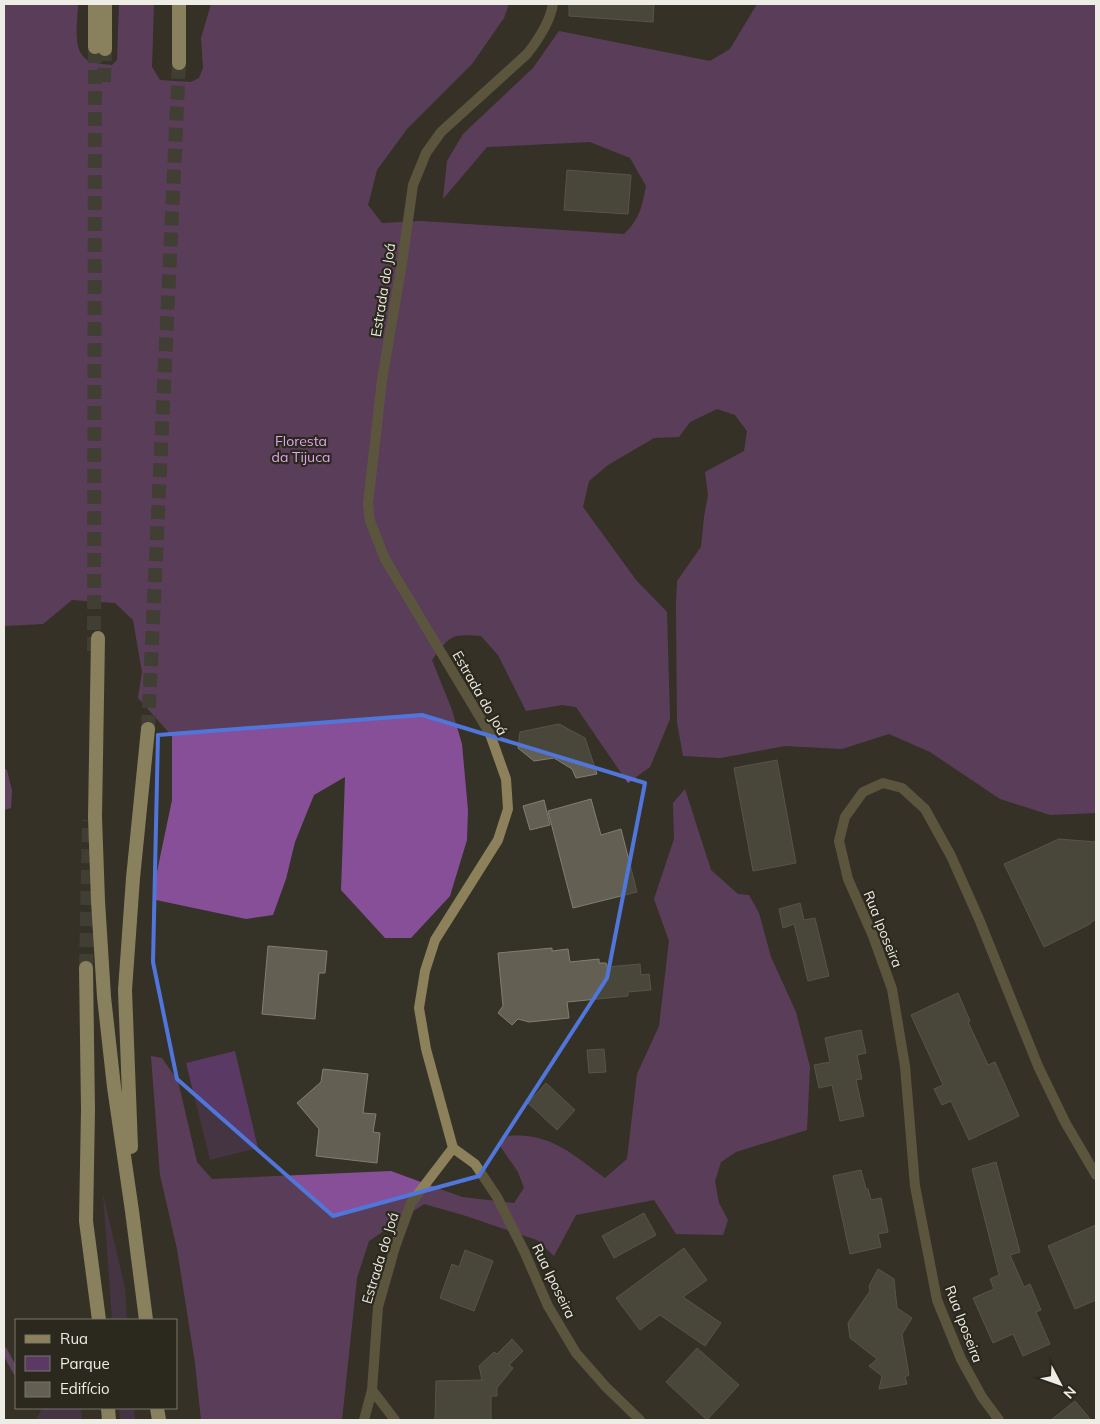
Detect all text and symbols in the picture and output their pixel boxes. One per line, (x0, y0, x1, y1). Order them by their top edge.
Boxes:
street label: Estrada do Joá (367, 242, 399, 338)
park label: Floresta da Tijuca (272, 432, 330, 466)
street label: Estrada do Joá (449, 647, 511, 739)
street label: Rua Iposeira (859, 888, 907, 970)
street label: Estrada do Joá (358, 1210, 402, 1306)
street label: Rua Iposeira (528, 1241, 580, 1321)
street label: Rua Iposeira (941, 1283, 987, 1365)
legend (15, 1319, 178, 1409)
text: Rua (60, 1329, 88, 1348)
text: Parque (60, 1354, 110, 1373)
north arrow (1035, 1359, 1085, 1409)
text: Edifício (60, 1379, 110, 1398)
text: N (1060, 1383, 1080, 1402)

